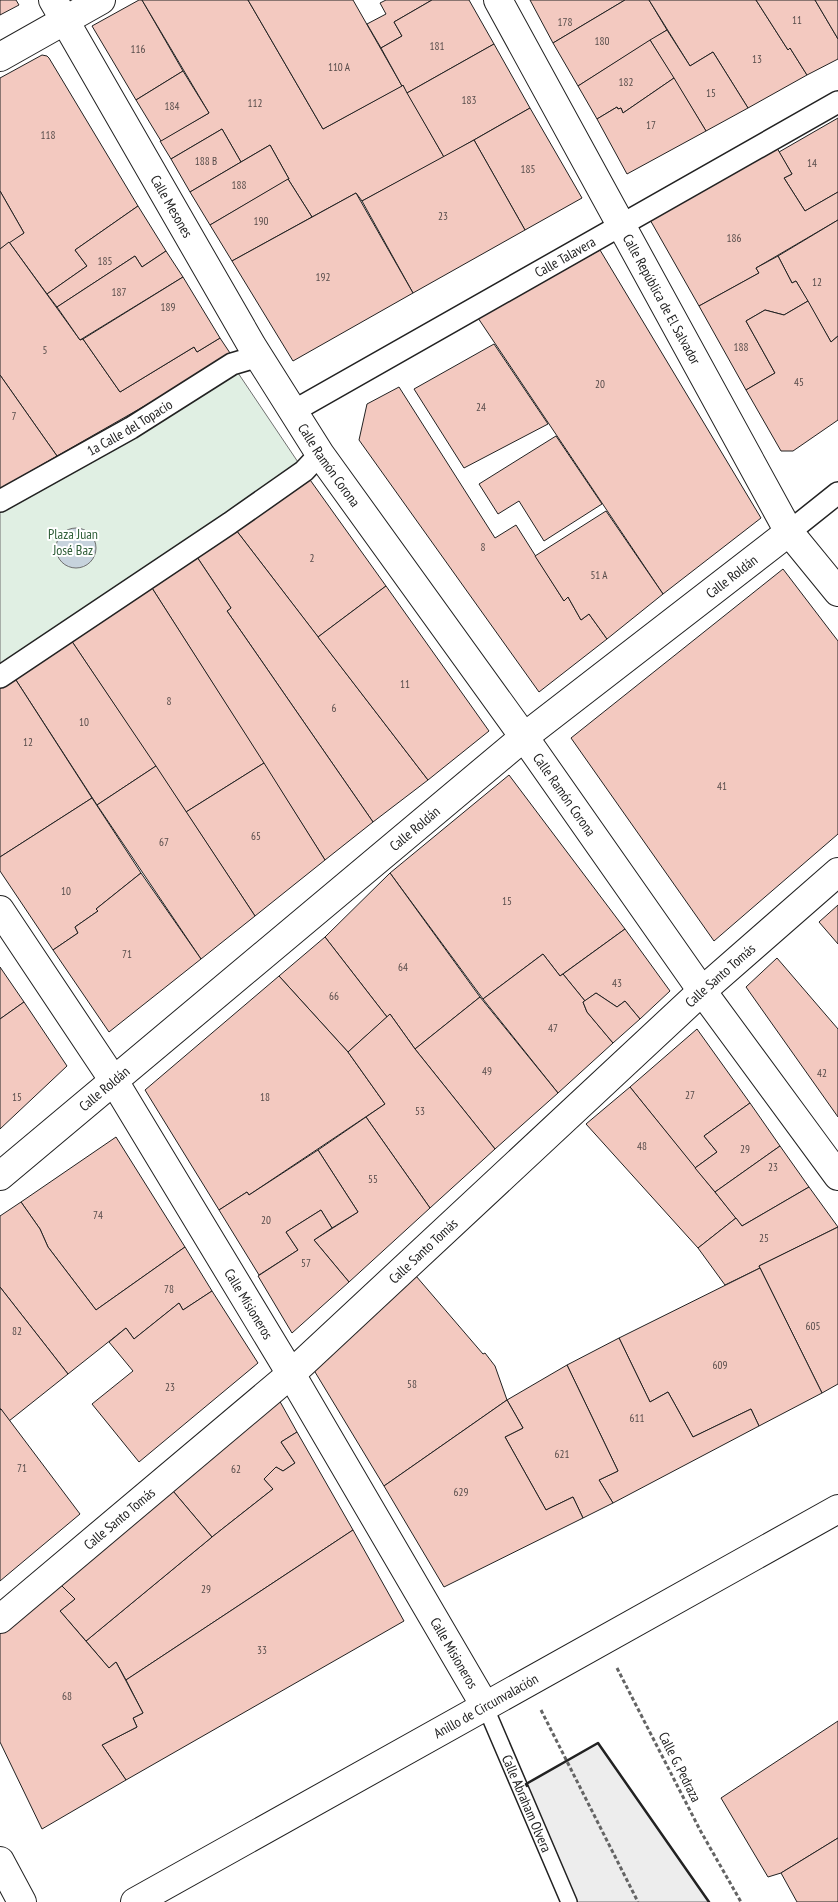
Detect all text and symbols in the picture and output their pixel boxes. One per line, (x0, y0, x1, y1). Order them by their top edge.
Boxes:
house number: 11 (792, 13, 802, 27)
house number: 178 (558, 15, 572, 29)
house number: 180 (595, 34, 609, 48)
house number: 181 (430, 39, 444, 53)
house number: 116 (131, 42, 145, 56)
house number: 13 (752, 52, 762, 66)
house number: 110 A (328, 60, 351, 74)
house number: 182 (619, 75, 633, 89)
house number: 15 (706, 86, 716, 100)
house number: 183 (462, 93, 476, 107)
house number: 112 (248, 96, 262, 110)
house number: 184 (165, 99, 179, 113)
house number: 17 (646, 118, 656, 132)
house number: 118 (41, 128, 55, 142)
house number: 188 B (195, 154, 217, 168)
house number: 14 (807, 156, 817, 170)
house number: 185 (521, 162, 535, 176)
street label: Calle Mesones (147, 172, 197, 241)
house number: 188 (232, 178, 246, 192)
house number: 23 (438, 209, 448, 223)
house number: 190 (254, 214, 268, 228)
street label: Calle República de El Salvador (619, 231, 705, 368)
house number: 186 (727, 231, 741, 245)
street label: Calle Talavera (531, 233, 599, 281)
house number: 185 (98, 254, 112, 268)
house number: 192 (316, 270, 330, 284)
house number: 12 (812, 275, 822, 289)
house number: 187 (112, 285, 126, 299)
house number: 189 (161, 300, 175, 314)
house number: 188 (734, 340, 748, 354)
house number: 5 (43, 343, 48, 357)
house number: 45 (794, 375, 804, 389)
house number: 20 (595, 377, 605, 391)
street label: 1a Calle del Topacio (84, 395, 176, 460)
house number: 24 (476, 400, 486, 414)
house number: 7 (12, 409, 17, 423)
street label: Calle Ramón Corona (294, 420, 364, 510)
park label: Plaza Juan José Baz (48, 525, 98, 559)
house number: 8 (481, 540, 486, 554)
house number: 2 (310, 551, 315, 565)
street label: Calle Roldán (702, 551, 761, 602)
house number: 51 A (590, 568, 608, 582)
house number: 11 (400, 677, 410, 691)
house number: 8 (167, 694, 172, 708)
house number: 6 (332, 701, 337, 715)
house number: 10 (79, 715, 89, 729)
house number: 12 (23, 735, 33, 749)
street label: Calle Ramón Corona (529, 750, 600, 840)
house number: 41 (717, 779, 727, 793)
street label: Calle Roldán (386, 802, 444, 855)
house number: 65 (251, 829, 261, 843)
house number: 67 (159, 835, 169, 849)
house number: 10 (61, 884, 71, 898)
house number: 15 (502, 894, 512, 908)
street label: Calle Santo Tomás (681, 940, 759, 1011)
house number: 71 (122, 947, 132, 961)
house number: 64 (398, 960, 408, 974)
house number: 43 (612, 976, 622, 990)
house number: 66 (329, 989, 339, 1003)
house number: 47 (548, 1021, 558, 1035)
street label: Calle Roldán (75, 1062, 133, 1115)
house number: 49 (482, 1064, 492, 1078)
house number: 42 (817, 1066, 827, 1080)
house number: 27 (685, 1088, 695, 1102)
house number: 15 (12, 1090, 22, 1104)
house number: 18 (260, 1090, 270, 1104)
house number: 53 (415, 1104, 425, 1118)
house number: 48 (637, 1139, 647, 1153)
house number: 29 (740, 1142, 750, 1156)
house number: 23 (768, 1160, 778, 1174)
house number: 55 (368, 1172, 378, 1186)
house number: 74 (93, 1208, 103, 1222)
house number: 20 (261, 1213, 271, 1227)
street label: Calle Santo Tomás (385, 1214, 462, 1287)
house number: 25 (759, 1231, 769, 1245)
house number: 57 (301, 1256, 311, 1270)
street label: Calle Misioneros (220, 1265, 277, 1343)
house number: 78 (164, 1282, 174, 1296)
house number: 605 (806, 1319, 820, 1333)
house number: 82 (12, 1324, 22, 1338)
house number: 609 (713, 1358, 727, 1372)
house number: 58 (407, 1377, 417, 1391)
house number: 23 (165, 1380, 175, 1394)
house number: 611 (630, 1411, 644, 1425)
house number: 621 (555, 1447, 569, 1461)
house number: 71 (17, 1461, 27, 1475)
house number: 62 (231, 1462, 241, 1476)
street label: Calle Santo Tomás (80, 1483, 159, 1554)
house number: 629 (454, 1485, 468, 1499)
house number: 29 (201, 1582, 211, 1596)
street label: Calle Misioneros (426, 1614, 482, 1692)
house number: 33 (257, 1643, 267, 1657)
street label: Anillo de Circunvalación (430, 1669, 541, 1742)
house number: 68 (62, 1689, 72, 1703)
street label: Calle G. Pedraza (655, 1729, 705, 1805)
street label: Calle Abraham Olvera (498, 1752, 556, 1855)

